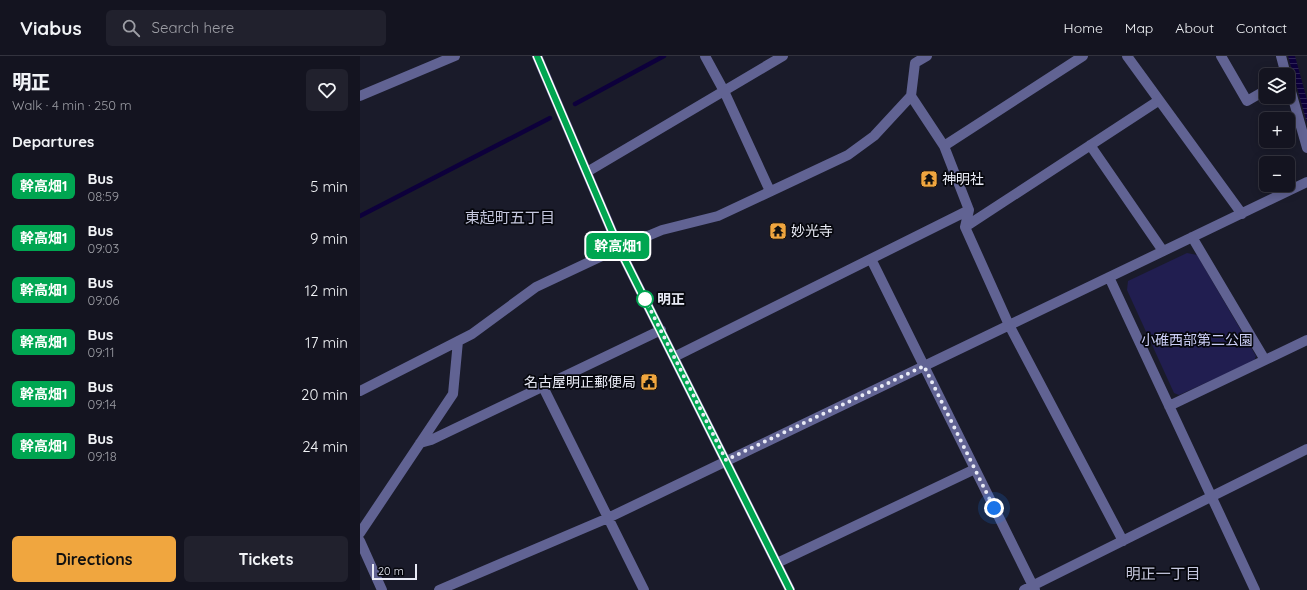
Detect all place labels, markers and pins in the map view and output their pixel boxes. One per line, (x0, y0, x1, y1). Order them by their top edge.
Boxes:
temple icon: 神明社 (919, 169, 939, 189)
place label: 神明社 (942, 170, 984, 188)
temple icon: 妙光寺 (768, 221, 788, 241)
place label: 妙光寺 (791, 222, 833, 240)
marker: 明正 (636, 290, 654, 308)
place label: 明正 (657, 290, 685, 308)
public building icon: 名古屋明正郵便局 (639, 372, 659, 392)
place label: 名古屋明正郵便局 (524, 373, 636, 391)

